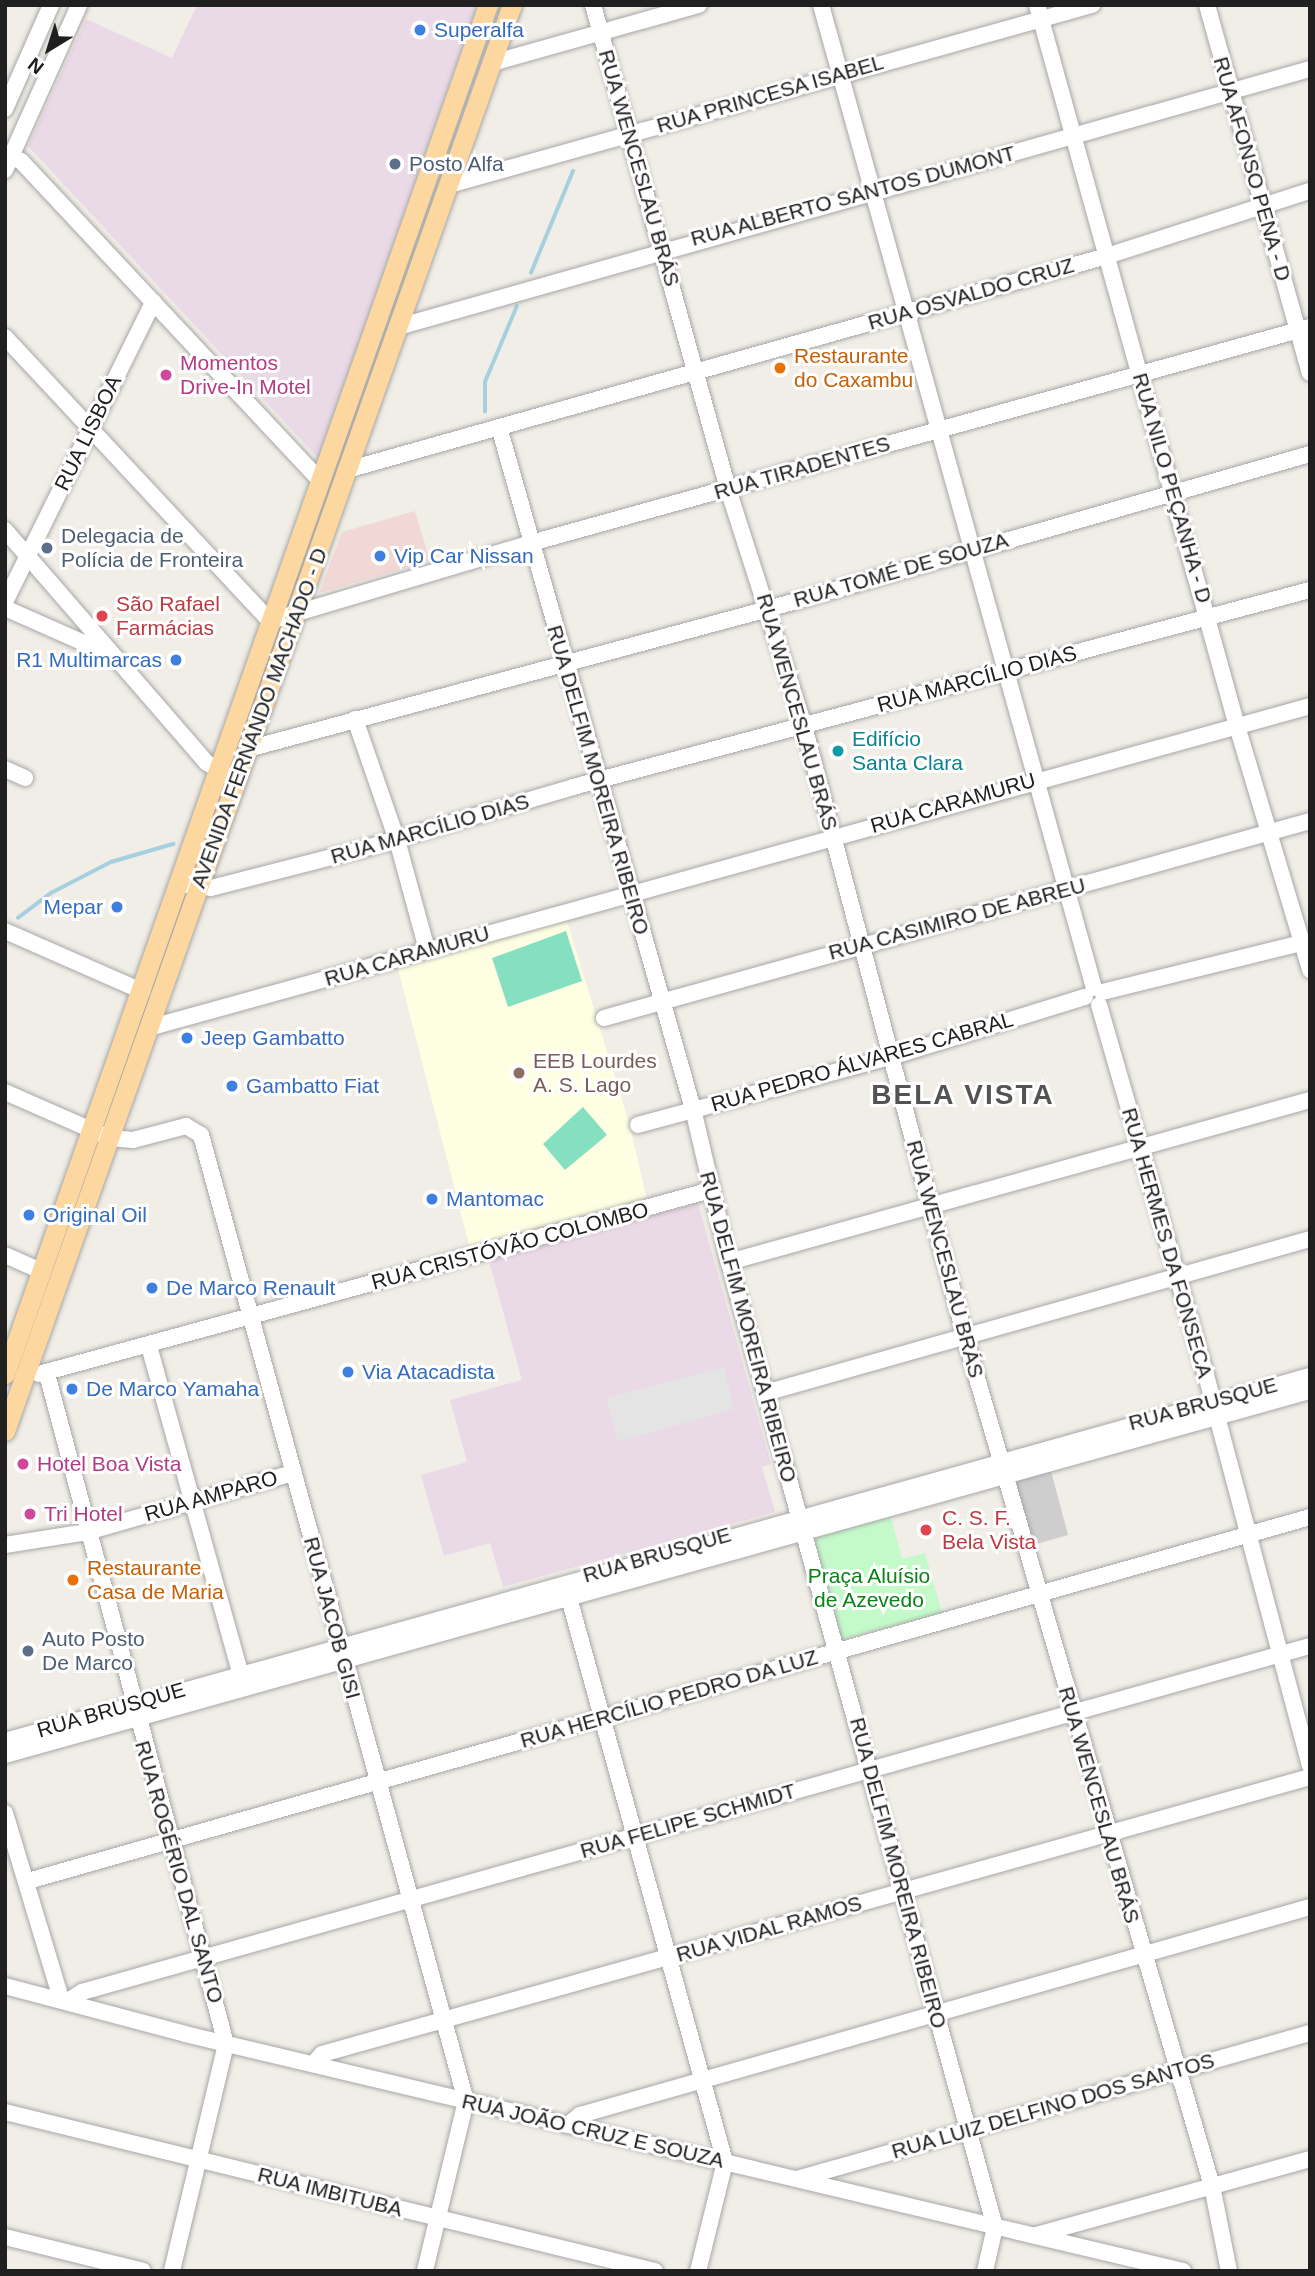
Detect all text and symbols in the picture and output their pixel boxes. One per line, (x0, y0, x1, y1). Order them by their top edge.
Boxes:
north arrow (14, 14, 84, 84)
place label: Superalfa (434, 17, 524, 43)
marker: Superalfa (412, 22, 428, 38)
street label: RUA WENCESLAU BRÁS (593, 46, 685, 290)
street label: RUA PRINCESA ISABEL (653, 49, 887, 139)
street label: RUA AFONSO PENA - D (1207, 52, 1297, 286)
text: N (24, 53, 48, 78)
street label: RUA ALBERTO SANTOS DUMONT (687, 140, 1019, 252)
place label: Posto Alfa (409, 151, 505, 177)
marker: Posto Alfa (387, 156, 403, 172)
street label: RUA OSVALDO CRUZ (865, 252, 1077, 336)
place label: Restaurante do Caxambu (794, 343, 913, 393)
place label: Momentos Drive-In Motel (180, 350, 311, 400)
marker: Restaurante do Caxambu (772, 360, 788, 376)
marker: Momentos Drive-In Motel (158, 367, 174, 383)
street label: RUA NILO PEÇANHA - D (1127, 369, 1217, 607)
street label: RUA LISBOA (49, 371, 127, 495)
street label: RUA TIRADENTES (710, 431, 894, 505)
place label: Delegacia de Polícia de Fronteira (61, 523, 243, 573)
street label: RUA TOMÉ DE SOUZA (790, 527, 1012, 613)
marker: Delegacia de Polícia de Fronteira (39, 540, 55, 556)
place label: Vip Car Nissan (394, 543, 534, 569)
street label: AVENIDA FERNANDO MACHADO - D (185, 544, 333, 892)
marker: Vip Car Nissan (372, 548, 388, 564)
street label: RUA WENCESLAU BRÁS (751, 590, 843, 834)
place label: São Rafael Farmácias (116, 591, 220, 641)
marker: São Rafael Farmácias (94, 608, 110, 624)
street label: RUA DELFIM MOREIRA RIBEIRO (541, 621, 655, 939)
street label: RUA MARCÍLIO DIAS (874, 640, 1080, 718)
place label: R1 Multimarcas (16, 647, 162, 673)
marker: R1 Multimarcas (168, 652, 184, 668)
place label: Edifício Santa Clara (852, 726, 963, 776)
marker: Edifício Santa Clara (830, 743, 846, 759)
street label: RUA CARAMURU (867, 767, 1039, 839)
street label: RUA MARCÍLIO DIAS (327, 788, 533, 870)
street label: RUA CASIMIRO DE ABREU (825, 872, 1089, 966)
place label: Mepar (43, 894, 103, 920)
marker: Mepar (109, 899, 125, 915)
street label: RUA CARAMURU (321, 920, 493, 992)
street label: RUA PEDRO ÁLVARES CABRAL (707, 1007, 1017, 1117)
place label: Jeep Gambatto (201, 1025, 345, 1051)
marker: Jeep Gambatto (179, 1030, 195, 1046)
place label: EEB Lourdes A. S. Lago (533, 1048, 657, 1098)
marker: EEB Lourdes A. S. Lago (511, 1065, 527, 1081)
place label: Gambatto Fiat (246, 1073, 379, 1099)
marker: Gambatto Fiat (224, 1078, 240, 1094)
district label: BELA VISTA (872, 1078, 1054, 1112)
street label: RUA HERMES DA FONSECA (1116, 1104, 1218, 1382)
street label: RUA WENCESLAU BRÁS (901, 1137, 989, 1381)
street label: RUA DELFIM MOREIRA RIBEIRO (694, 1168, 802, 1486)
place label: Mantomac (446, 1186, 544, 1212)
marker: Mantomac (424, 1191, 440, 1207)
street label: RUA CRISTÓVÃO COLOMBO (368, 1197, 652, 1295)
place label: Original Oil (43, 1202, 147, 1228)
marker: Original Oil (21, 1207, 37, 1223)
place label: De Marco Renault (166, 1275, 335, 1301)
marker: De Marco Renault (144, 1280, 160, 1296)
place label: Via Atacadista (362, 1359, 496, 1385)
marker: Via Atacadista (340, 1364, 356, 1380)
street label: RUA BRUSQUE (1125, 1372, 1281, 1436)
place label: De Marco Yamaha (86, 1376, 260, 1402)
marker: De Marco Yamaha (64, 1381, 80, 1397)
place label: Hotel Boa Vista (37, 1451, 181, 1477)
marker: Hotel Boa Vista (15, 1456, 31, 1472)
street label: RUA AMPARO (140, 1465, 282, 1527)
place label: Tri Hotel (44, 1501, 123, 1527)
place label: C. S. F. Bela Vista (942, 1505, 1036, 1555)
marker: Tri Hotel (22, 1506, 38, 1522)
marker: C. S. F. Bela Vista (916, 1520, 936, 1540)
street label: RUA BRUSQUE (579, 1522, 735, 1588)
street label: RUA JACOB GISI (298, 1534, 366, 1702)
place label: Restaurante Casa de Maria (87, 1555, 224, 1605)
park label: Praça Aluísio de Azevedo (807, 1563, 931, 1613)
marker: Restaurante Casa de Maria (65, 1572, 81, 1588)
place label: Auto Posto De Marco (42, 1626, 145, 1676)
marker: Auto Posto De Marco (20, 1643, 36, 1659)
street label: RUA HERCÍLIO PEDRO DA LUZ (516, 1644, 822, 1754)
street label: RUA BRUSQUE (33, 1677, 189, 1743)
street label: RUA WENCESLAU BRÁS (1053, 1683, 1145, 1927)
street label: RUA DELFIM MOREIRA RIBEIRO (844, 1714, 952, 2032)
street label: RUA ROGÉRIO DAL SANTO (129, 1737, 229, 2007)
street label: RUA FELIPE SCHMIDT (577, 1778, 799, 1864)
street label: RUA VIDAL RAMOS (672, 1890, 866, 1968)
street label: RUA LUIZ DELFINO DOS SANTOS (888, 2048, 1218, 2164)
street label: RUA JOÃO CRUZ E SOUZA (459, 2088, 727, 2174)
street label: RUA IMBITUBA (254, 2162, 406, 2222)

